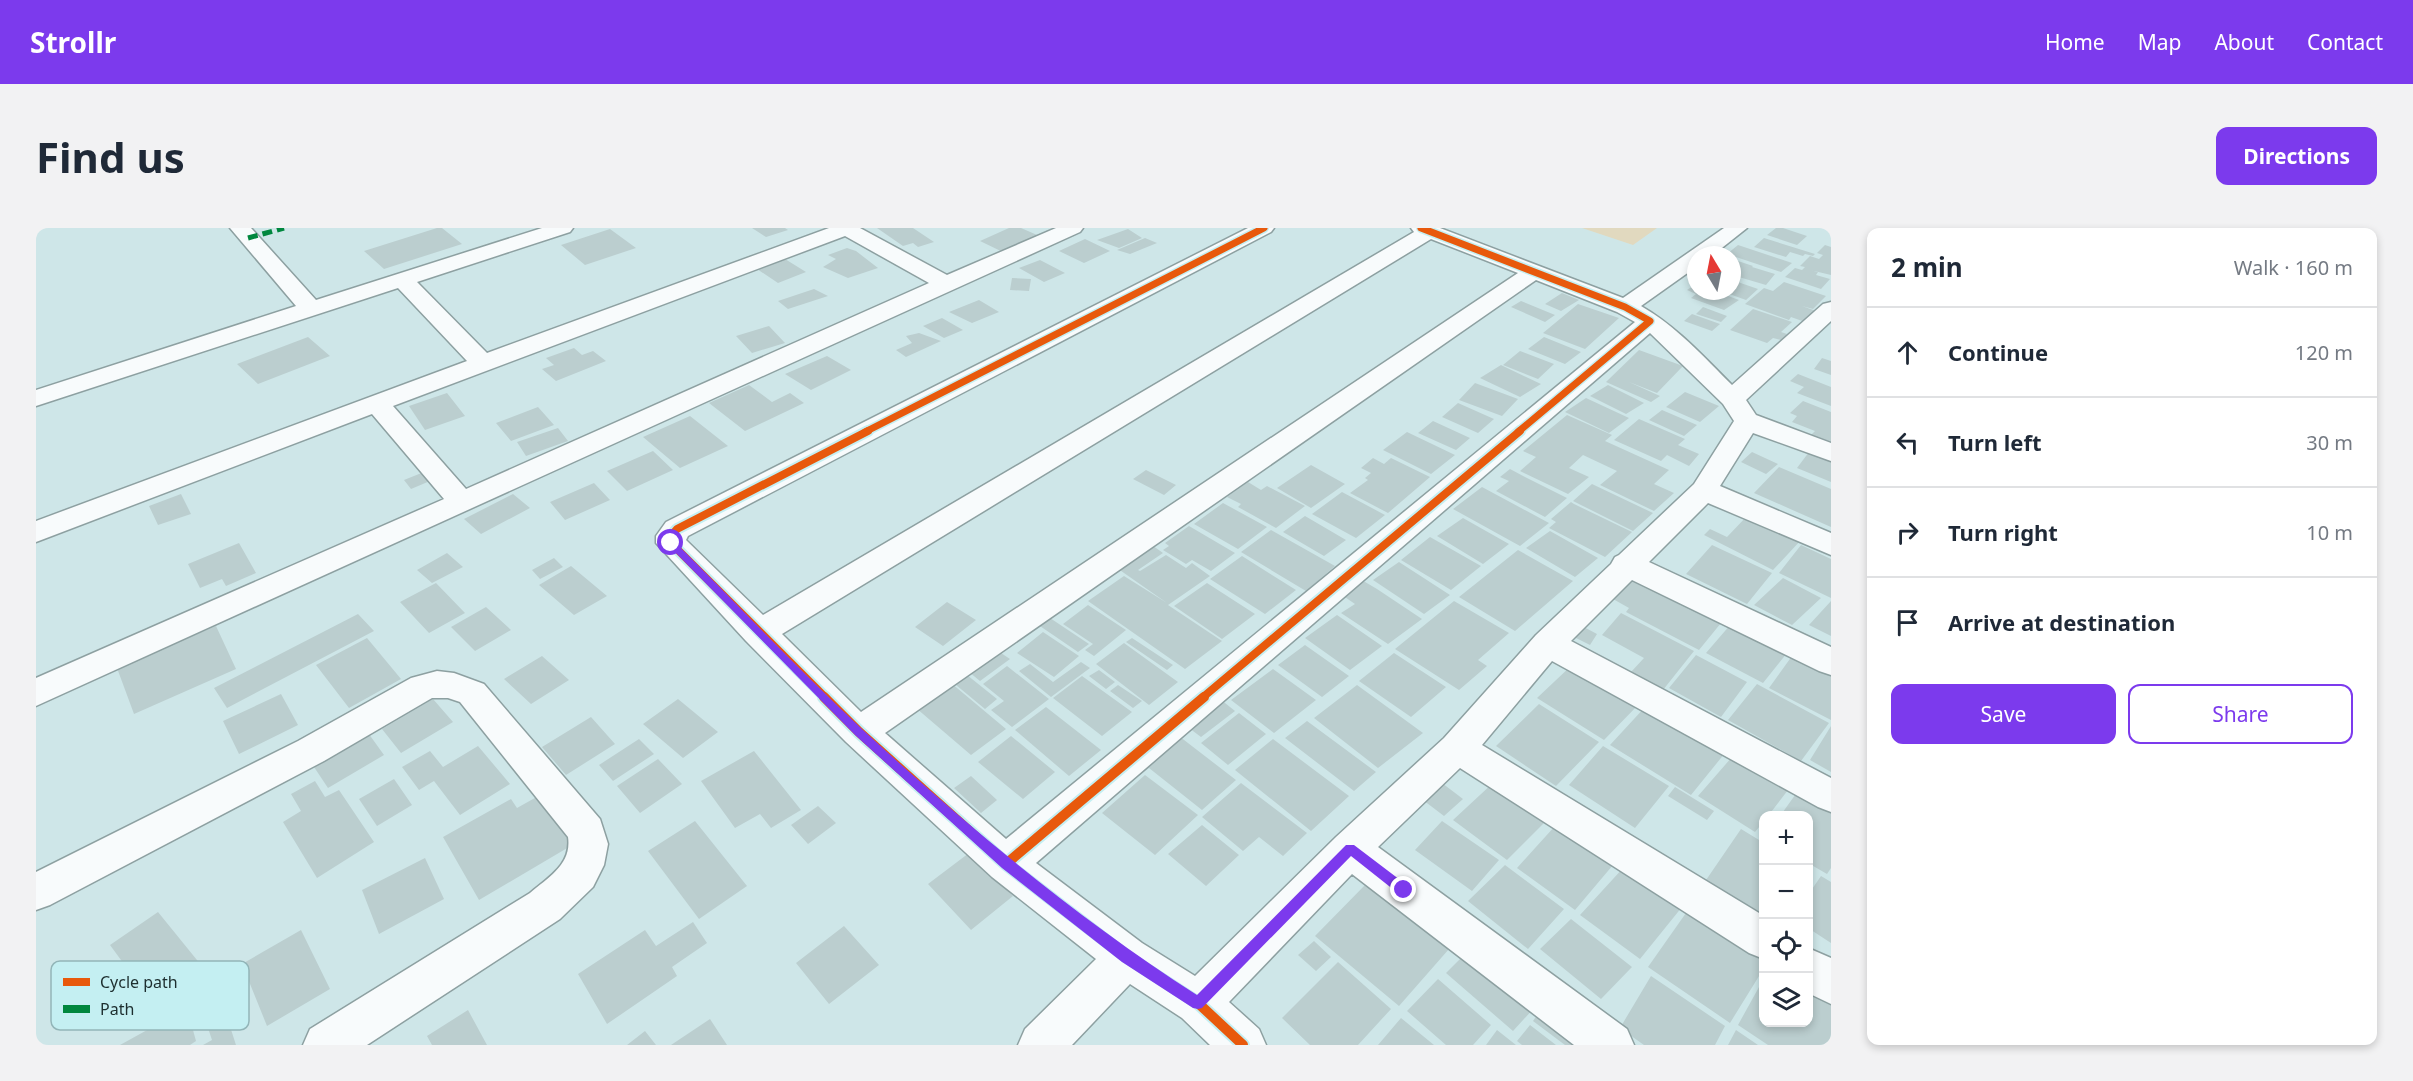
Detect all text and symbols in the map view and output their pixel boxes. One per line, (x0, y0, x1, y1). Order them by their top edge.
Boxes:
text: Strollr (30, 23, 116, 61)
text: Home (2045, 28, 2105, 56)
text: Map (2138, 28, 2181, 56)
text: About (2214, 28, 2274, 56)
text: Contact (2307, 28, 2383, 56)
button: Directions (2216, 127, 2377, 185)
text: Find us (36, 128, 185, 185)
north arrow (1687, 246, 1741, 300)
text: 2 min (1891, 249, 1963, 285)
text: Walk · 160 m (2234, 254, 2353, 281)
icon: ahead (1891, 336, 1924, 369)
text: Continue (1948, 337, 2048, 367)
text: 120 m (2295, 339, 2353, 366)
icon: left (1891, 426, 1924, 459)
text: Turn left (1948, 427, 2042, 457)
text: 30 m (2306, 429, 2353, 456)
icon: right (1891, 516, 1924, 549)
text: Turn right (1948, 517, 2058, 547)
text: 10 m (2306, 519, 2353, 546)
route start (657, 529, 683, 555)
icon: arrive (1891, 606, 1924, 639)
text: Arrive at destination (1948, 607, 2175, 637)
button: Save (1891, 684, 2116, 744)
button: Share (2128, 684, 2353, 744)
map controls (1759, 811, 1813, 1027)
button: + (1759, 811, 1813, 865)
button: − (1759, 865, 1813, 919)
route end (1390, 876, 1416, 902)
button: locate (1759, 919, 1813, 973)
legend (51, 961, 249, 1030)
text: Cycle path (100, 971, 178, 993)
button: layers (1759, 973, 1813, 1027)
text: Path (100, 998, 134, 1020)

